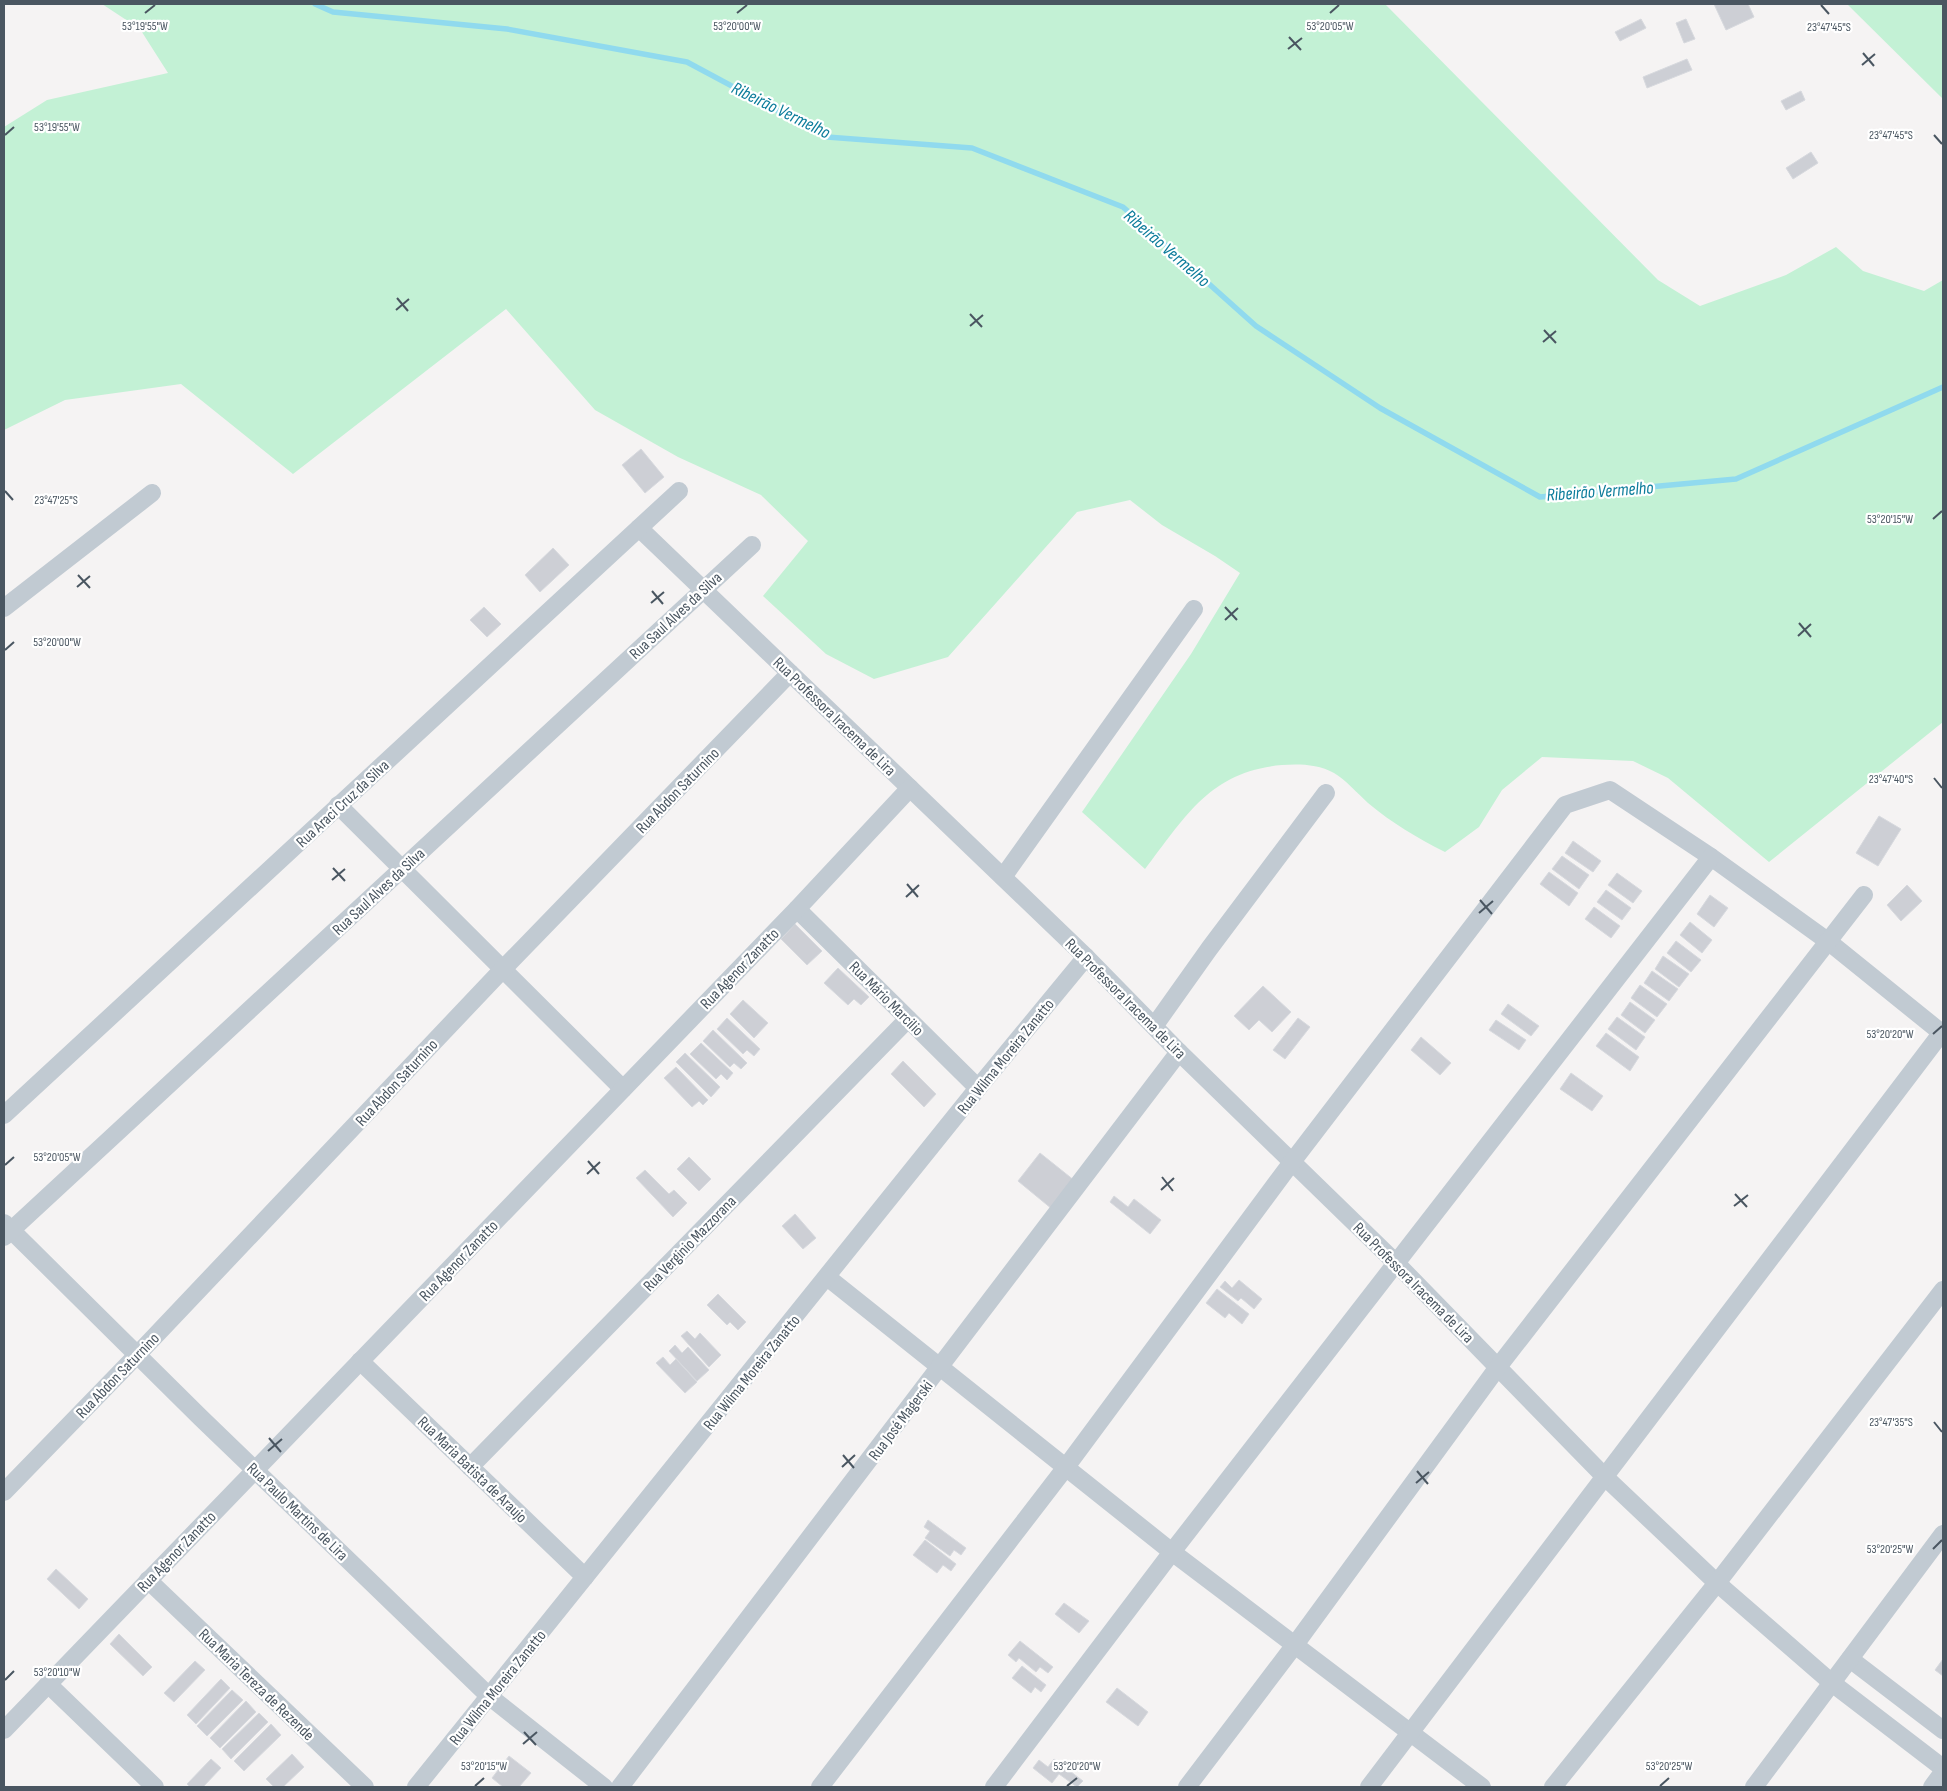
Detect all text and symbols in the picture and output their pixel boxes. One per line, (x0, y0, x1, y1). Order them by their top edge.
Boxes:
text: 53°19'55"W (122, 19, 168, 34)
text: 53°20'00"W (713, 19, 761, 34)
text: 53°20'05"W (1306, 19, 1354, 34)
text: 23°47'45"S (1807, 20, 1851, 35)
water label: Ribeirão Vermelho (728, 78, 834, 144)
text: 53°19'55"W (34, 120, 80, 135)
text: 23°47'45"S (1869, 128, 1913, 143)
water label: Ribeirão Vermelho (1119, 205, 1215, 292)
water label: Ribeirão Vermelho (1546, 477, 1655, 506)
text: 23°47'25"S (34, 493, 78, 508)
text: 53°20'15"W (1867, 512, 1913, 527)
street label: Rua Saul Alves da Silva (626, 569, 726, 664)
text: 53°20'00"W (33, 635, 81, 650)
street label: Rua Professora Iracema de Lira (769, 654, 899, 780)
street label: Rua Abdon Saturnino (632, 744, 724, 838)
street label: Rua Araci Cruz da Silva (293, 756, 393, 852)
text: 23°47'40"S (1869, 772, 1913, 787)
street label: Rua Saul Alves da Silva (329, 845, 429, 940)
street label: Rua Agenor Zanatto (697, 925, 783, 1013)
street label: Rua Professora Iracema de Lira (1061, 935, 1189, 1063)
street label: Rua Mário Marcilio (845, 958, 927, 1040)
street label: Rua Wilma Moreira Zanatto (954, 995, 1059, 1118)
text: 53°20'20"W (1866, 1027, 1914, 1042)
street label: Rua Abdon Saturnino (352, 1036, 442, 1130)
text: 53°20'05"W (33, 1150, 81, 1165)
street label: Rua Verginio Mazzorana (640, 1192, 741, 1296)
street label: Rua Agenor Zanatto (416, 1217, 502, 1305)
street label: Rua Professora Iracema de Lira (1349, 1219, 1477, 1347)
street label: Rua Wilma Moreira Zanatto (700, 1311, 805, 1434)
street label: Rua Abdon Saturnino (72, 1329, 164, 1423)
street label: Rua José Magerski (865, 1377, 937, 1465)
street label: Rua Maria Batista de Araujo (413, 1413, 531, 1527)
text: 23°47'35"S (1869, 1415, 1913, 1430)
street label: Rua Paulo Martins de Lira (243, 1459, 351, 1565)
street label: Rua Agenor Zanatto (134, 1508, 220, 1596)
text: 53°20'25"W (1867, 1542, 1914, 1557)
street label: Rua Maria Tereza de Rezende (194, 1625, 318, 1745)
street label: Rua Wilma Moreira Zanatto (446, 1626, 551, 1749)
text: 53°20'10"W (34, 1665, 80, 1680)
text: 53°20'15"W (461, 1759, 507, 1774)
text: 53°20'20"W (1053, 1759, 1101, 1774)
text: 53°20'25"W (1646, 1759, 1693, 1774)

